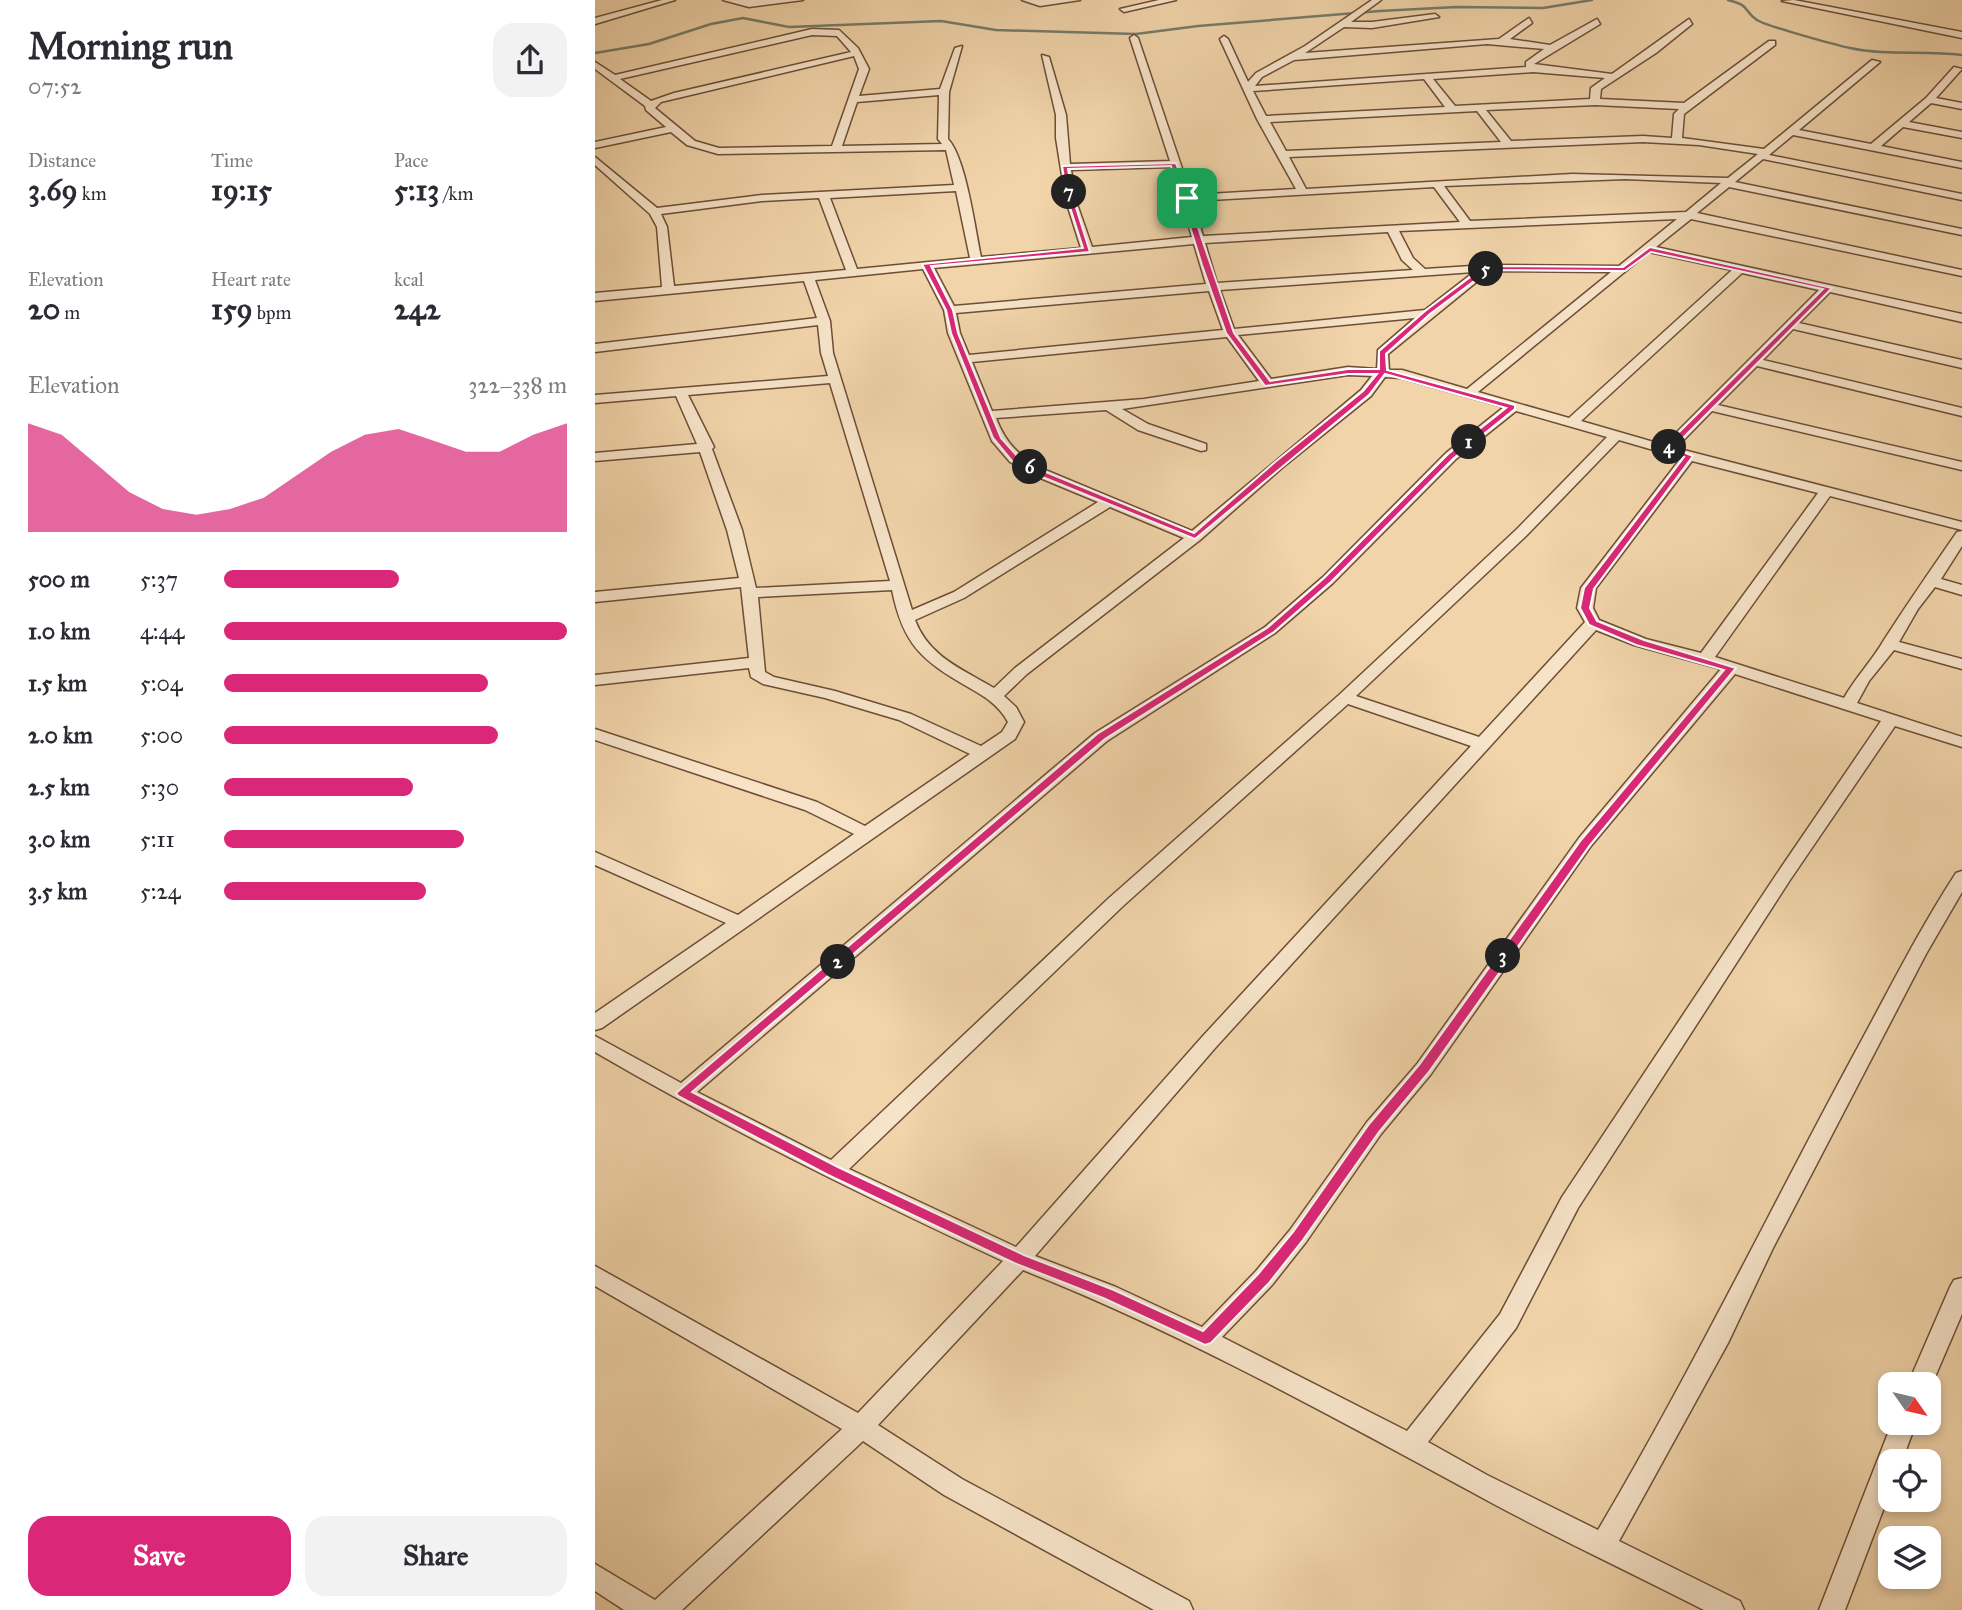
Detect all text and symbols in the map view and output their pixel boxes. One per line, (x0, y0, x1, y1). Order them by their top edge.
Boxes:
text: Morning run (28, 23, 233, 69)
button: share (493, 23, 567, 97)
text: 07:52 (28, 72, 82, 100)
text: Distance (28, 149, 96, 172)
text: Time (211, 149, 253, 172)
text: Pace (394, 149, 428, 172)
pin (1157, 168, 1217, 228)
text: 3.69 (28, 172, 78, 208)
text: 19:15 (211, 172, 272, 208)
text: 5:13 (394, 172, 439, 208)
pin: 7 (1051, 174, 1086, 210)
icon: arrive (1168, 179, 1206, 217)
text: 7 (1063, 180, 1074, 203)
text: km (78, 182, 107, 205)
text: /km (439, 182, 473, 205)
pin: 5 (1469, 252, 1503, 286)
text: 5 (1481, 257, 1490, 280)
text: Elevation (28, 268, 103, 291)
text: Heart rate (211, 268, 291, 291)
text: kcal (394, 268, 424, 291)
text: 20 (28, 291, 60, 327)
text: 159 (211, 291, 253, 327)
text: 242 (394, 291, 440, 327)
text: m (60, 301, 80, 324)
text: bpm (253, 301, 291, 324)
text: Elevation (28, 371, 119, 399)
text: 322–338 m (468, 371, 567, 399)
pin: 1 (1451, 424, 1487, 460)
text: 1 (1465, 430, 1472, 453)
pin: 4 (1651, 430, 1687, 464)
text: 4 (1663, 435, 1674, 458)
pin: 6 (1013, 449, 1047, 484)
text: 6 (1025, 455, 1034, 478)
text: 500 m (28, 565, 90, 593)
text: 5:37 (140, 565, 178, 593)
text: 1.0 km (28, 617, 90, 645)
text: 4:44 (140, 617, 184, 645)
text: 1.5 km (28, 669, 87, 697)
text: 5:04 (140, 669, 183, 697)
text: 2.0 km (28, 721, 93, 749)
text: 5:00 (140, 721, 183, 749)
text: 2.5 km (28, 773, 90, 801)
text: 5:30 (140, 773, 179, 801)
text: 3.0 km (28, 825, 90, 853)
text: 5:11 (140, 825, 175, 853)
text: 3.5 km (28, 877, 87, 905)
text: 5:24 (140, 877, 181, 905)
pin: 3 (1485, 939, 1521, 974)
pin: 2 (821, 944, 855, 979)
text: 3 (1499, 944, 1506, 967)
text: 2 (833, 950, 842, 973)
north arrow (1878, 1372, 1941, 1435)
map controls (1878, 1372, 1941, 1589)
button: locate (1878, 1449, 1941, 1512)
button: Save (28, 1516, 291, 1596)
button: Share (305, 1516, 567, 1596)
button: layers (1878, 1526, 1941, 1589)

